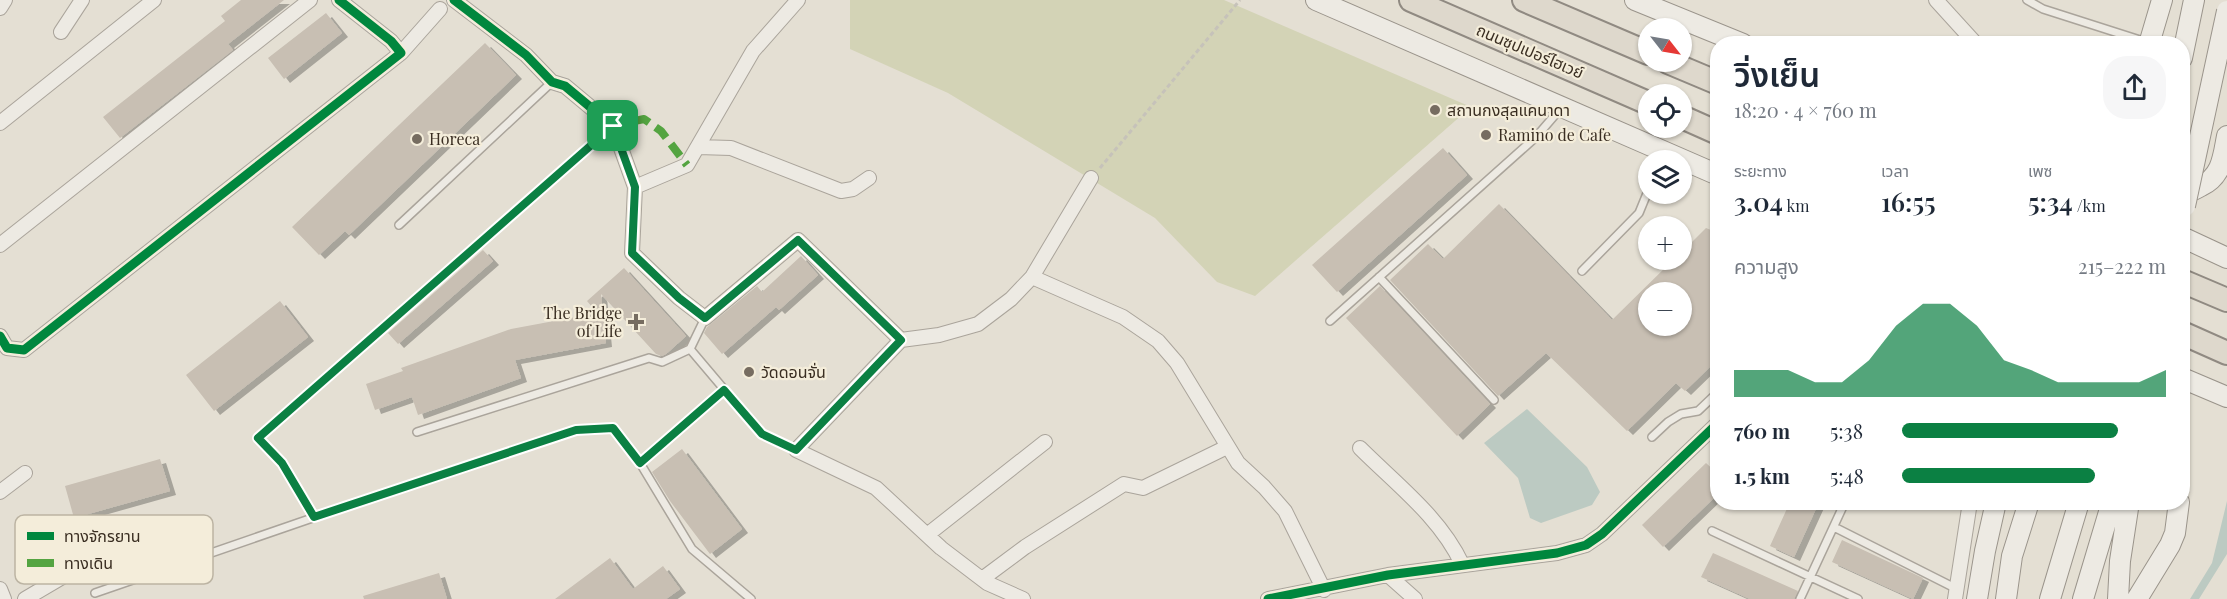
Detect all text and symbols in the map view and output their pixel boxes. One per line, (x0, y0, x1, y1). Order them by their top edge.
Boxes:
street label: ถนนซุปเปอร์ไฮเวย์ (1473, 18, 1587, 83)
north arrow (1638, 18, 1692, 72)
map controls (1638, 18, 1692, 336)
text: วิ่งเย็น (1734, 51, 1820, 95)
button: share (2103, 56, 2166, 119)
button: locate (1638, 84, 1692, 138)
text: 18:20 · 4 × 760 m (1734, 96, 1877, 123)
place label: สถานกงสุลแคนาดา (1447, 99, 1570, 120)
pin (587, 100, 638, 151)
marker: สถานกงสุลแคนาดา (1428, 103, 1442, 117)
icon: arrive (596, 109, 629, 142)
place label: Ramino de Cafe (1498, 124, 1611, 145)
place label: Horeca (429, 128, 480, 149)
marker: Ramino de Cafe (1479, 128, 1493, 142)
marker: Horeca (410, 132, 424, 146)
button: layers (1638, 150, 1692, 204)
text: ระยะทาง (1734, 160, 1787, 181)
text: เวลา (1881, 160, 1909, 181)
text: เพซ (2028, 160, 2052, 181)
text: 3.04 (1734, 184, 1783, 219)
text: 16:55 (1881, 184, 1936, 219)
text: 5:34 (2028, 184, 2073, 219)
text: km (1783, 195, 1809, 216)
text: /km (2073, 195, 2106, 216)
button: + (1638, 216, 1692, 270)
text: ความสูง (1734, 252, 1799, 279)
text: 215–222 m (2078, 252, 2166, 279)
button: − (1638, 282, 1692, 336)
place label: The Bridge of Life (543, 302, 622, 341)
marker: The Bridge of Life (627, 313, 645, 331)
place label: วัดดอนจั่น (761, 361, 826, 382)
marker: วัดดอนจั่น (742, 365, 756, 379)
text: 760 m (1734, 417, 1790, 444)
text: 5:38 (1830, 417, 1863, 444)
text: 1.5 km (1734, 462, 1790, 489)
text: 5:48 (1830, 462, 1864, 489)
legend (15, 515, 213, 584)
text: ทางจักรยาน (64, 525, 141, 546)
text: ทางเดิน (64, 552, 113, 573)

